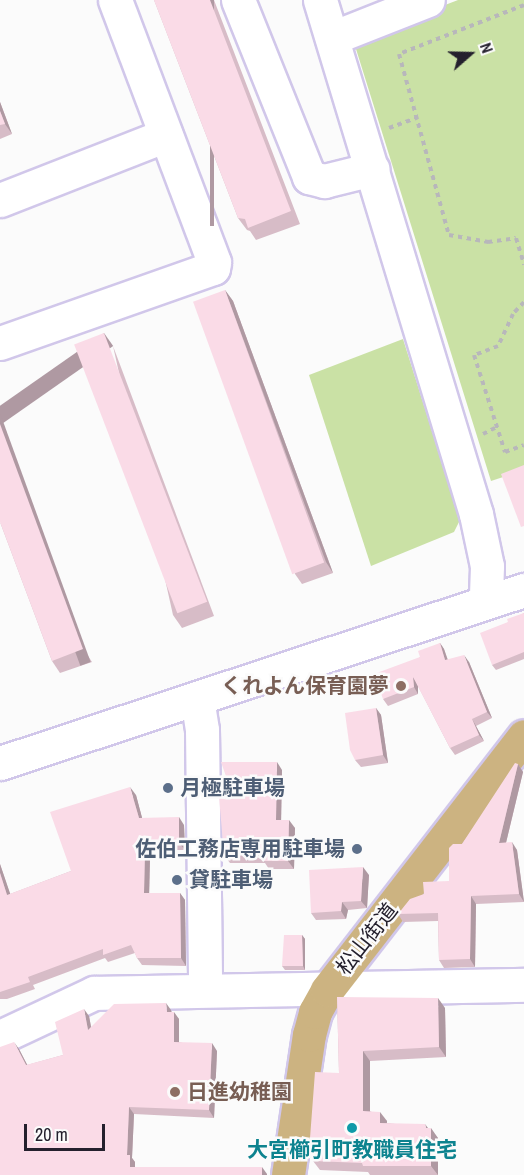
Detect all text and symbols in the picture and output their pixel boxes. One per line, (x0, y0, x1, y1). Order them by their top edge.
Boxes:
north arrow (440, 24, 500, 84)
text: N (475, 40, 499, 56)
place label: くれよん保育園夢 (221, 673, 389, 699)
marker: くれよん保育園夢 (394, 679, 408, 693)
place label: 月極駐車場 (180, 775, 285, 801)
marker: 月極駐車場 (161, 781, 175, 795)
place label: 佐伯工務店専用駐車場 (135, 836, 345, 862)
marker: 佐伯工務店専用駐車場 (350, 842, 364, 856)
place label: 貸駐車場 (189, 867, 273, 893)
marker: 貸駐車場 (170, 873, 184, 887)
street label: 松山街道 (331, 898, 403, 980)
place label: 日進幼稚園 (187, 1079, 292, 1105)
marker: 日進幼稚園 (168, 1085, 182, 1099)
scale bar (27, 1112, 108, 1150)
marker: 大宮櫛引町教職員住宅 (345, 1121, 359, 1135)
text: 20 m (35, 1122, 68, 1147)
place label: 大宮櫛引町教職員住宅 (247, 1137, 457, 1163)

